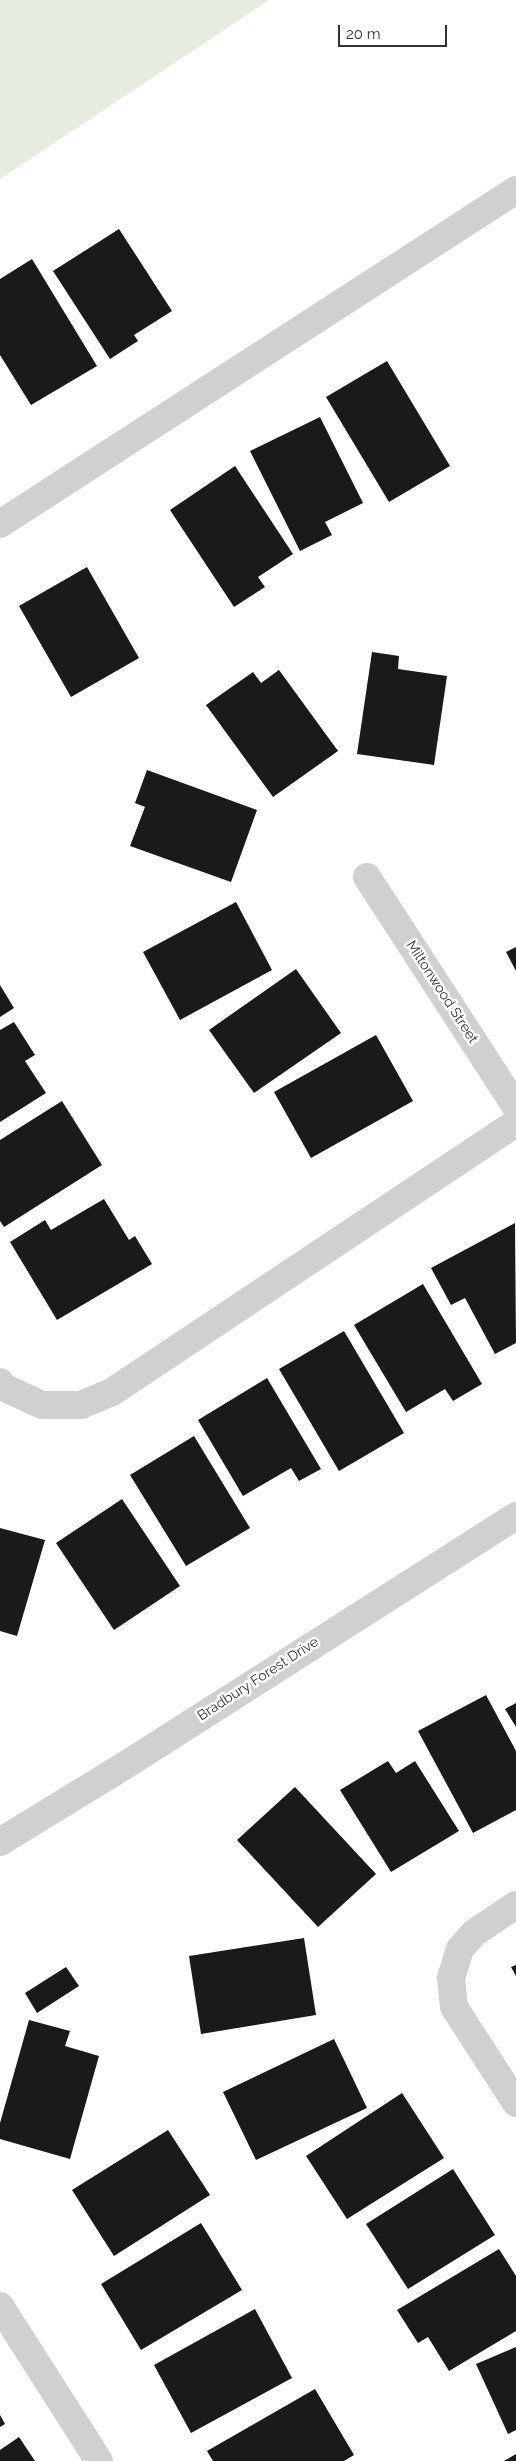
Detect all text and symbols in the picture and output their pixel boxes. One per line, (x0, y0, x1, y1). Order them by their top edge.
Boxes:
scale bar (341, 15, 450, 47)
text: 20 m (346, 25, 381, 43)
street label: Miltonwood Street (403, 938, 481, 1046)
street label: Bradbury Forest Drive (194, 1634, 322, 1724)

